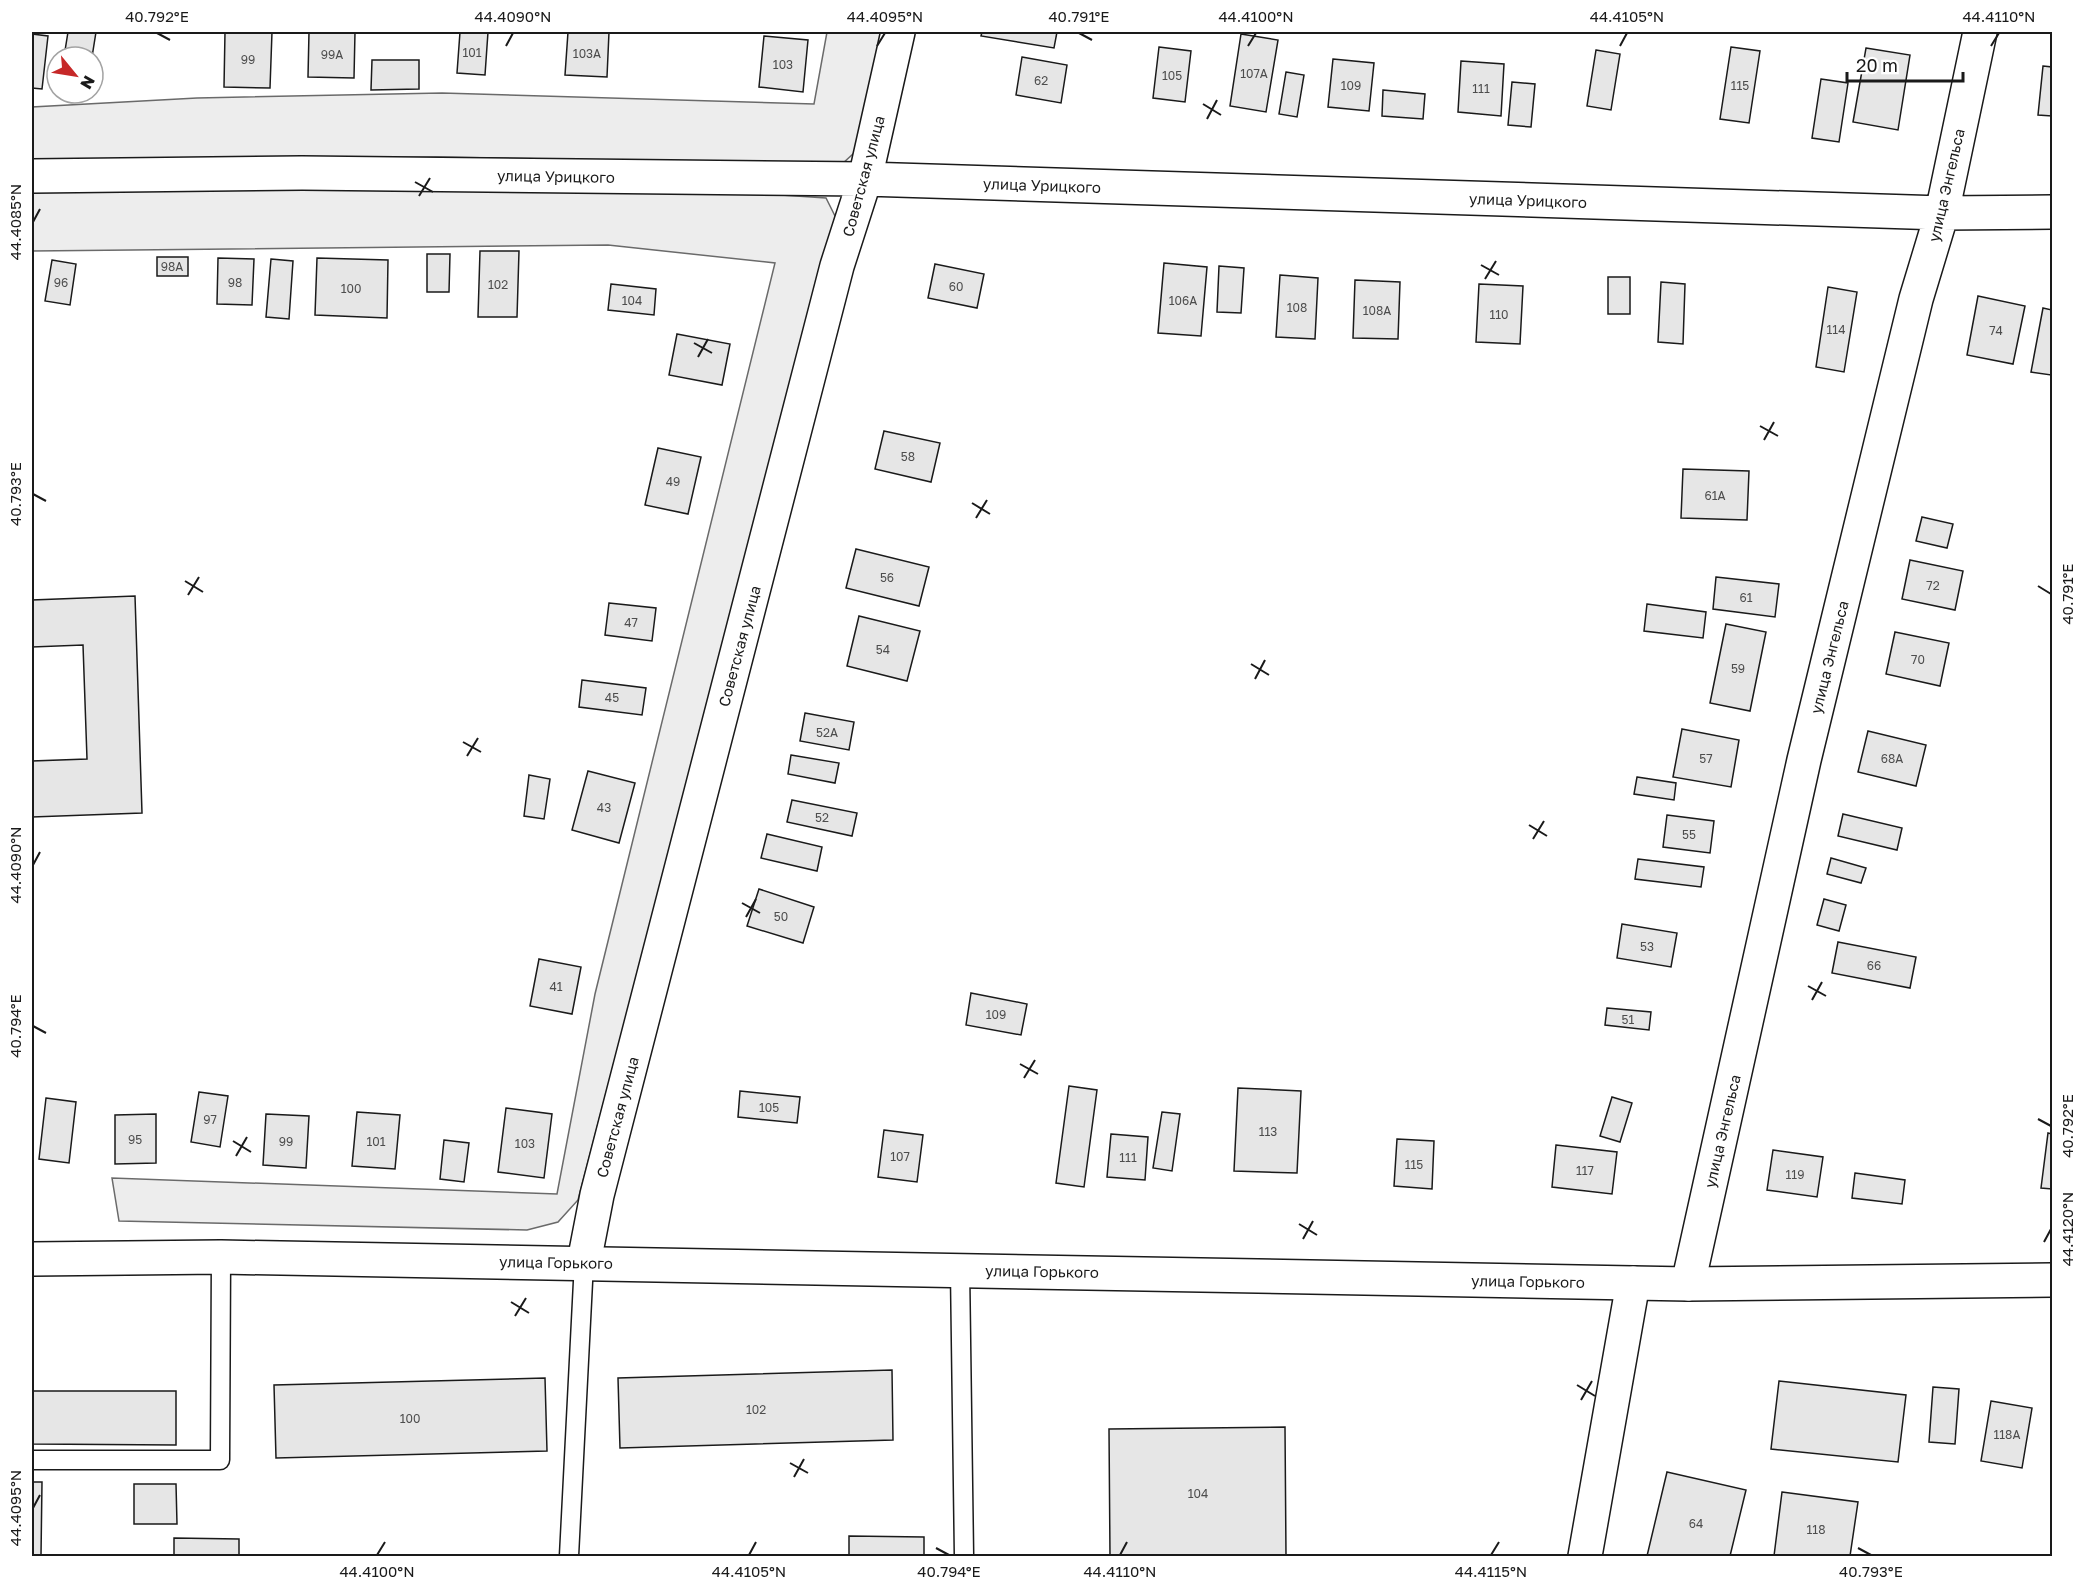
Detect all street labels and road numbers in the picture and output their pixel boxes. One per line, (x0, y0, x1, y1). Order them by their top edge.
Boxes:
street label: Советская улица (838, 113, 888, 239)
street label: улица Энгельса (1924, 127, 1968, 243)
street label: улица Урицкого (497, 166, 615, 186)
street label: улица Урицкого (983, 174, 1101, 196)
street label: улица Урицкого (1469, 189, 1587, 211)
street label: Советская улица (714, 583, 764, 709)
street label: улица Энгельса (1806, 599, 1852, 715)
street label: Советская улица (592, 1054, 642, 1180)
street label: улица Энгельса (1700, 1073, 1744, 1189)
street label: улица Горького (499, 1252, 613, 1272)
street label: улица Горького (985, 1261, 1099, 1281)
street label: улица Горького (1471, 1271, 1585, 1291)

